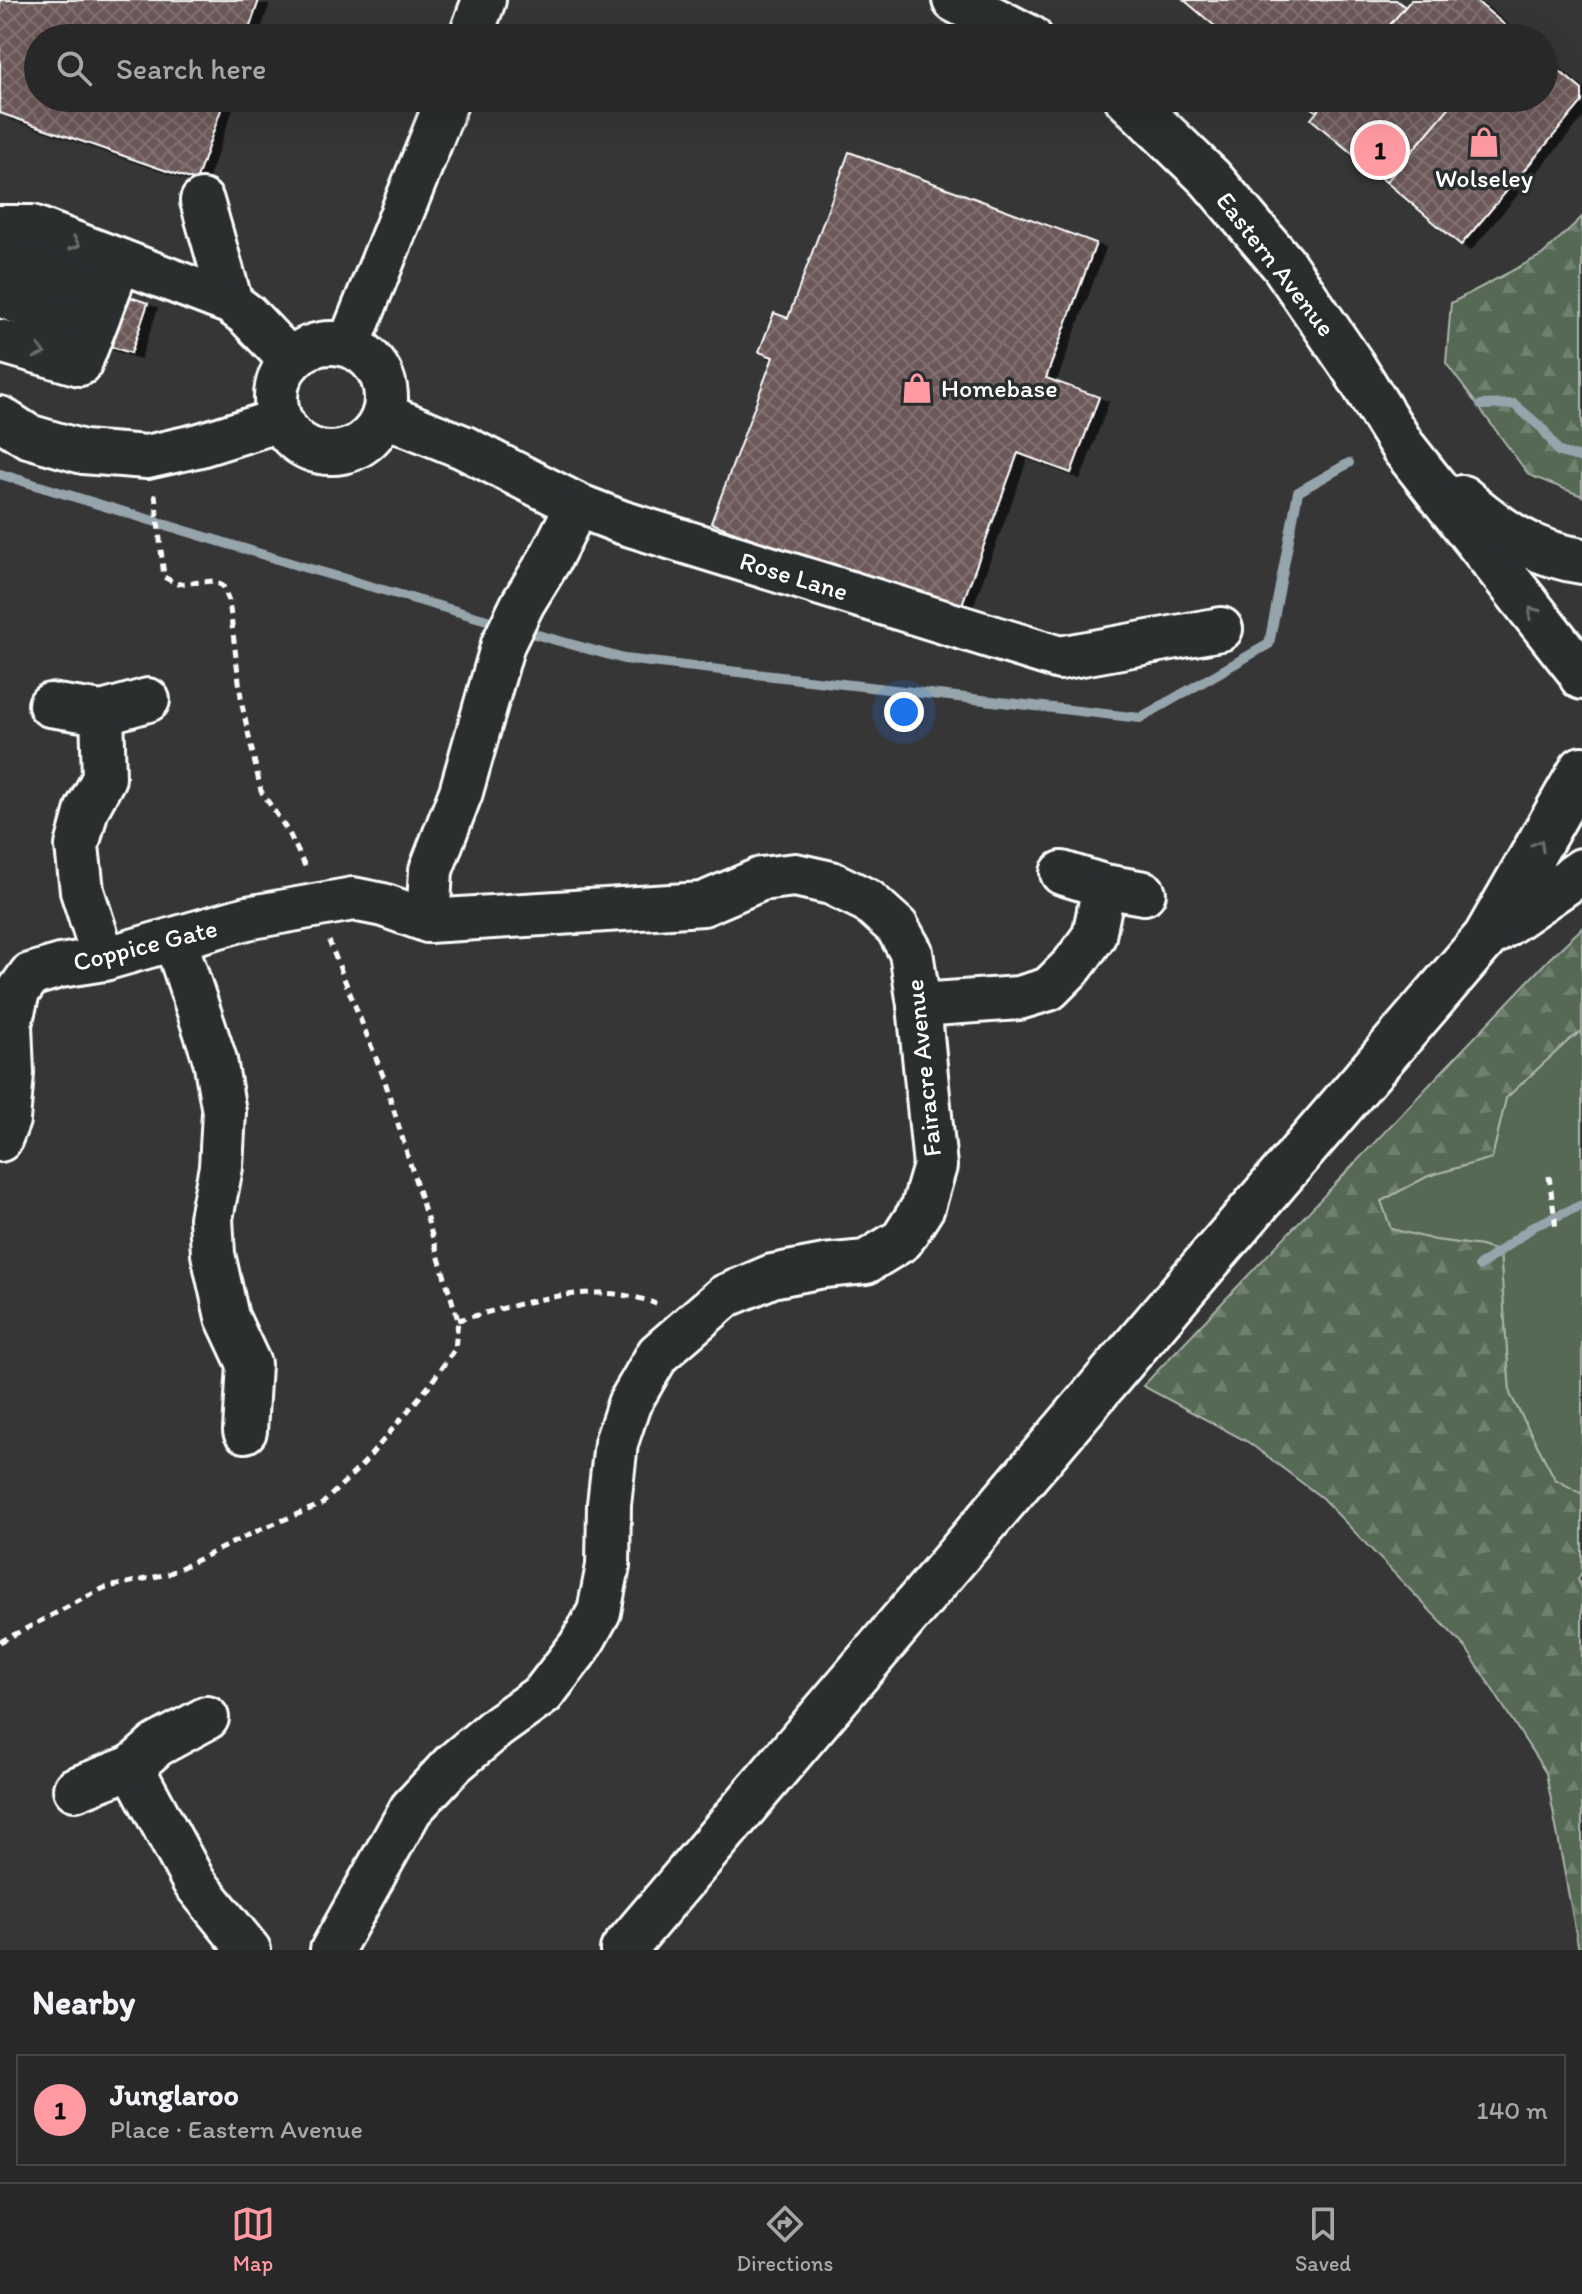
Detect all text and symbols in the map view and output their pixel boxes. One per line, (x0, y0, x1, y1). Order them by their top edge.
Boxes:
search box (24, 24, 1558, 112)
icon: search (52, 46, 96, 90)
text: Search here (116, 50, 266, 87)
pin: 1 (1354, 120, 1406, 180)
shop icon: Wolseley (1467, 125, 1501, 159)
place label: Wolseley (1435, 162, 1533, 194)
street label: Eastern Avenue (1209, 185, 1343, 343)
one-way arrow (67, 234, 81, 251)
one-way arrow (33, 343, 47, 359)
shop icon: Homebase (900, 371, 934, 405)
place label: Homebase (941, 372, 1058, 404)
street label: Rose Lane (736, 544, 852, 608)
one-way arrow (1529, 606, 1543, 621)
your location (884, 692, 924, 732)
one-way arrow (1529, 839, 1544, 853)
street label: Coppice Gate (70, 912, 220, 978)
street label: Fairacre Avenue (898, 978, 948, 1158)
text: Nearby (32, 1982, 135, 2023)
text: Junglaroo (110, 2076, 239, 2113)
text: 1 (54, 2094, 66, 2126)
text: 140 m (1477, 2094, 1548, 2126)
text: Place · Eastern Avenue (110, 2113, 363, 2145)
tab: Map (231, 2202, 275, 2277)
tab: Directions (737, 2202, 833, 2277)
tab: Saved (1295, 2202, 1351, 2277)

